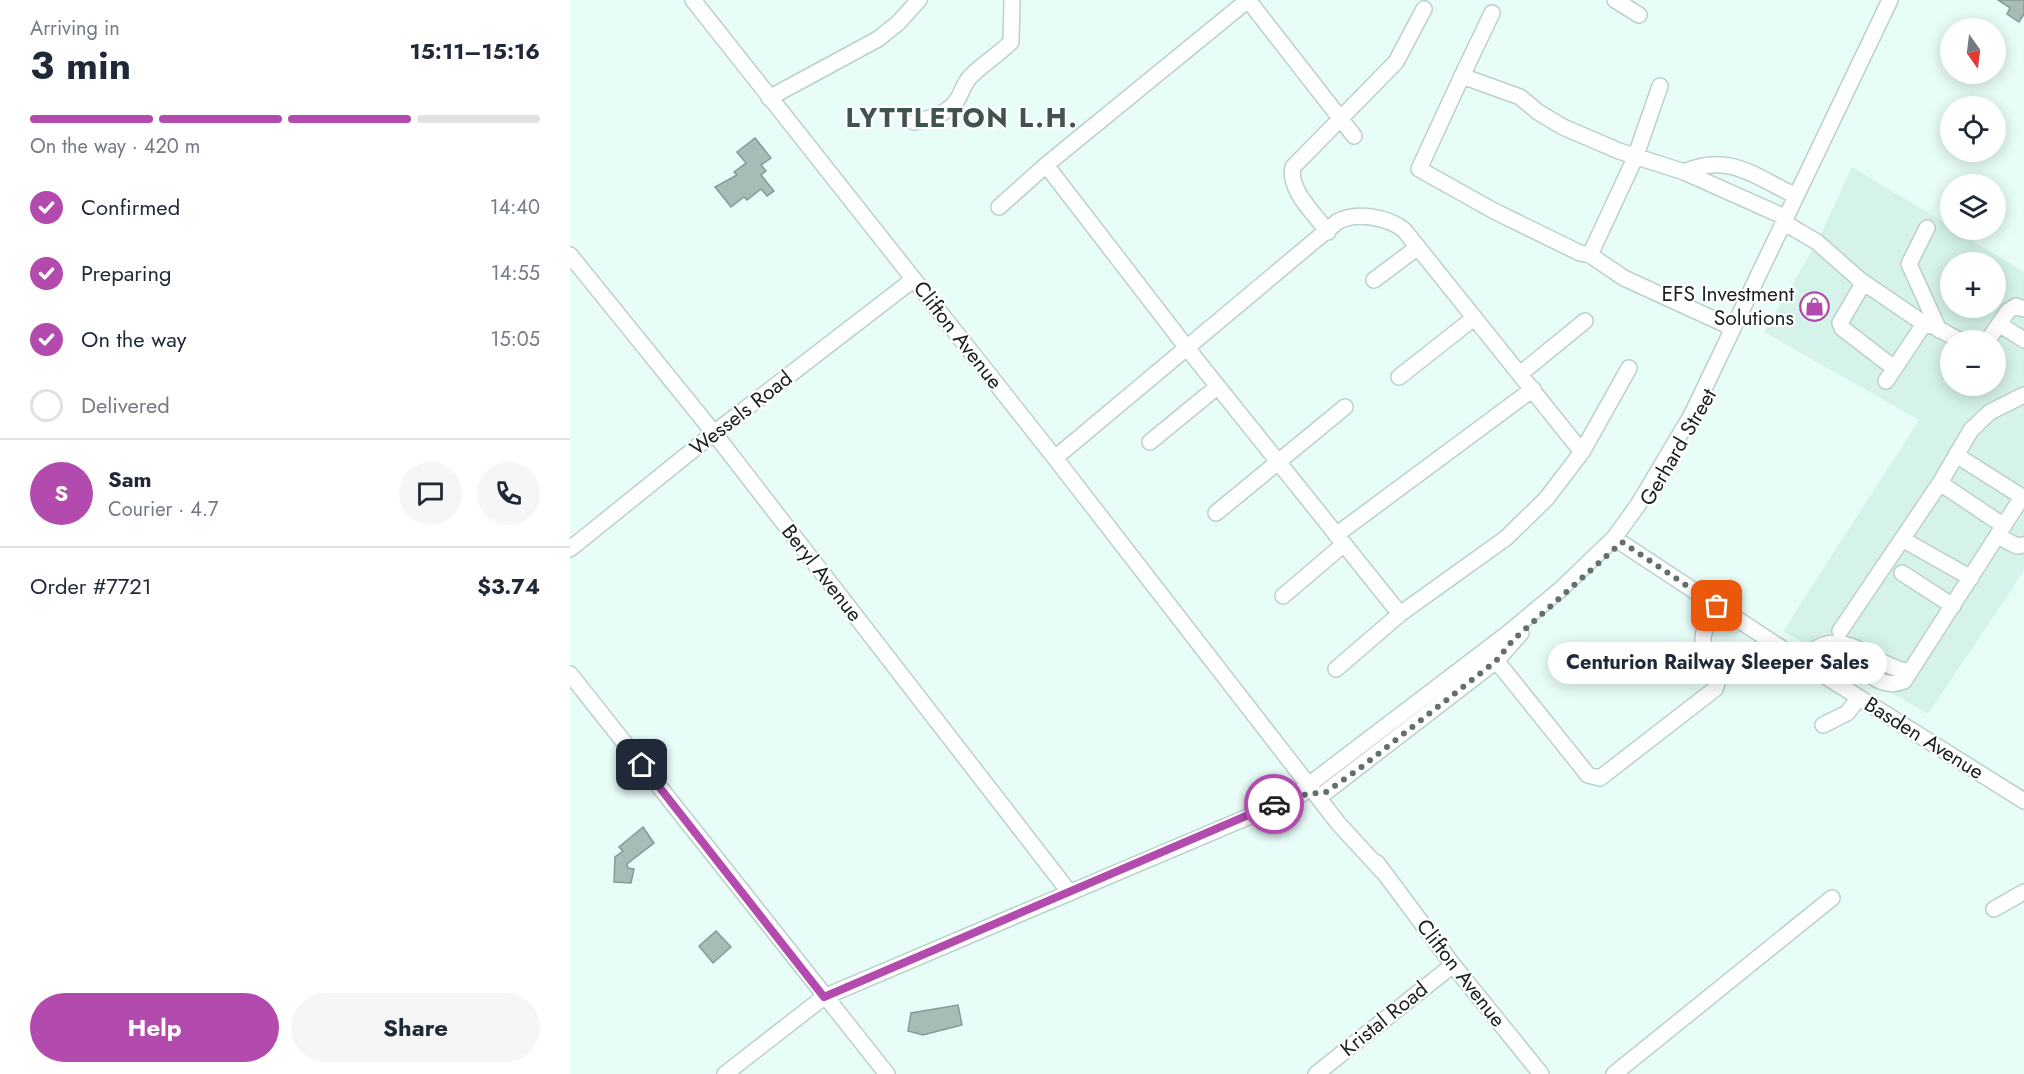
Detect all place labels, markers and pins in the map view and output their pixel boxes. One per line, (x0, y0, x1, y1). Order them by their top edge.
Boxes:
place label: EFS Investment Solutions (1662, 279, 1794, 333)
shop icon: EFS Investment Solutions (1799, 290, 1831, 322)
pin (1691, 580, 1742, 631)
callout: Centurion Railway Sleeper Sales (1548, 642, 1886, 684)
pin (616, 739, 667, 790)

